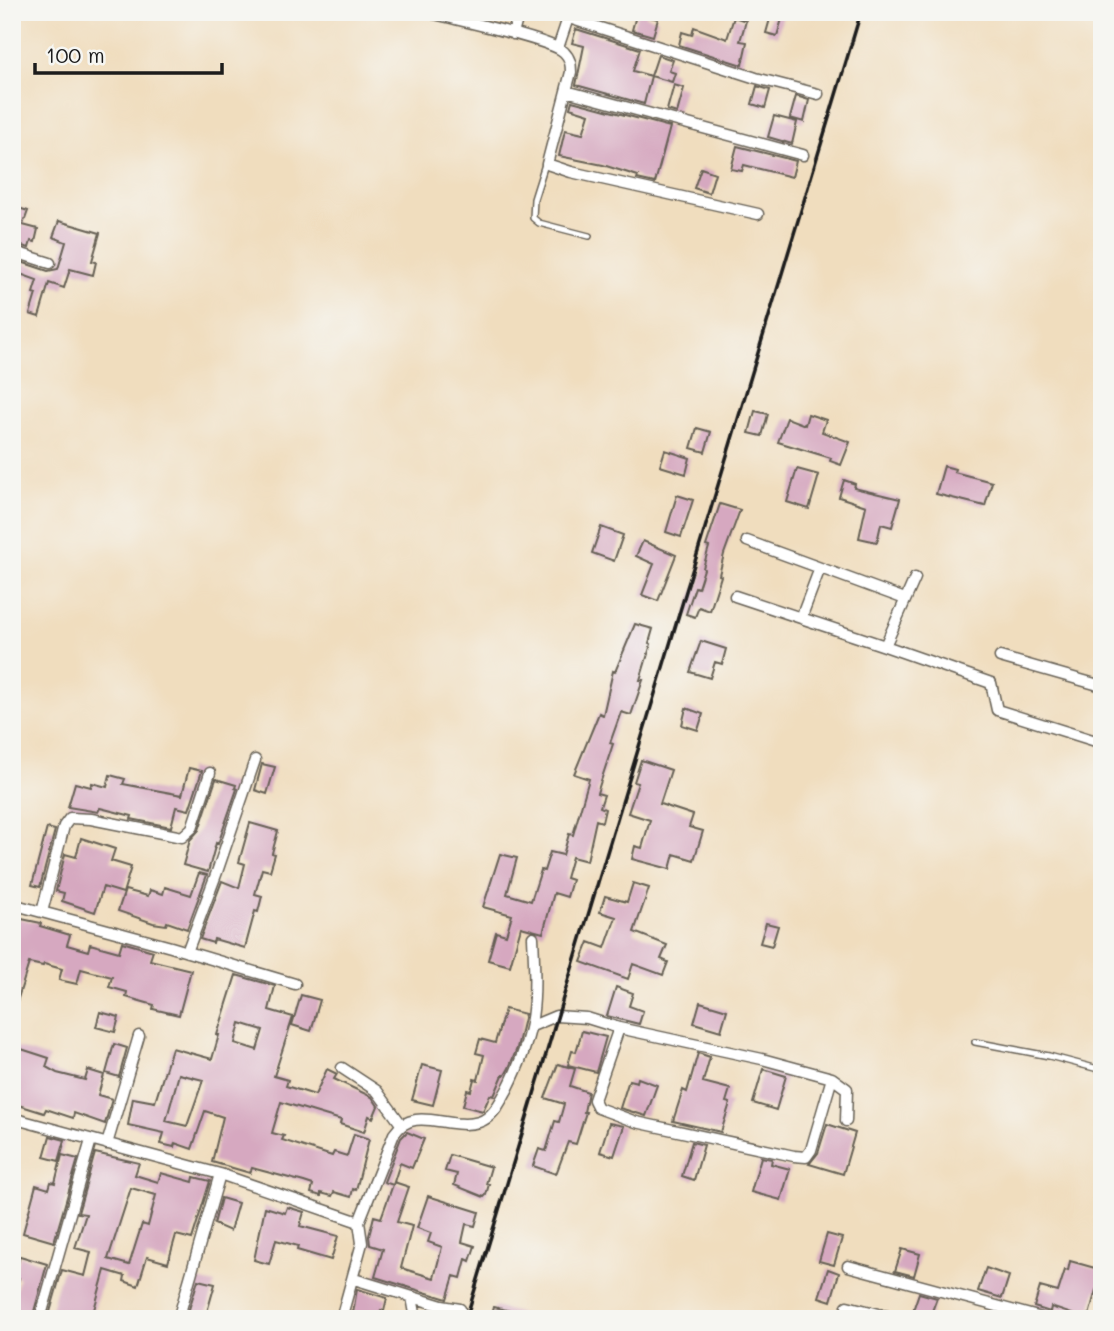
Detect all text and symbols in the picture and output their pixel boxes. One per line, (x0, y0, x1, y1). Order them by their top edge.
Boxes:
scale bar (35, 32, 222, 76)
text: 100 m (46, 41, 105, 68)

